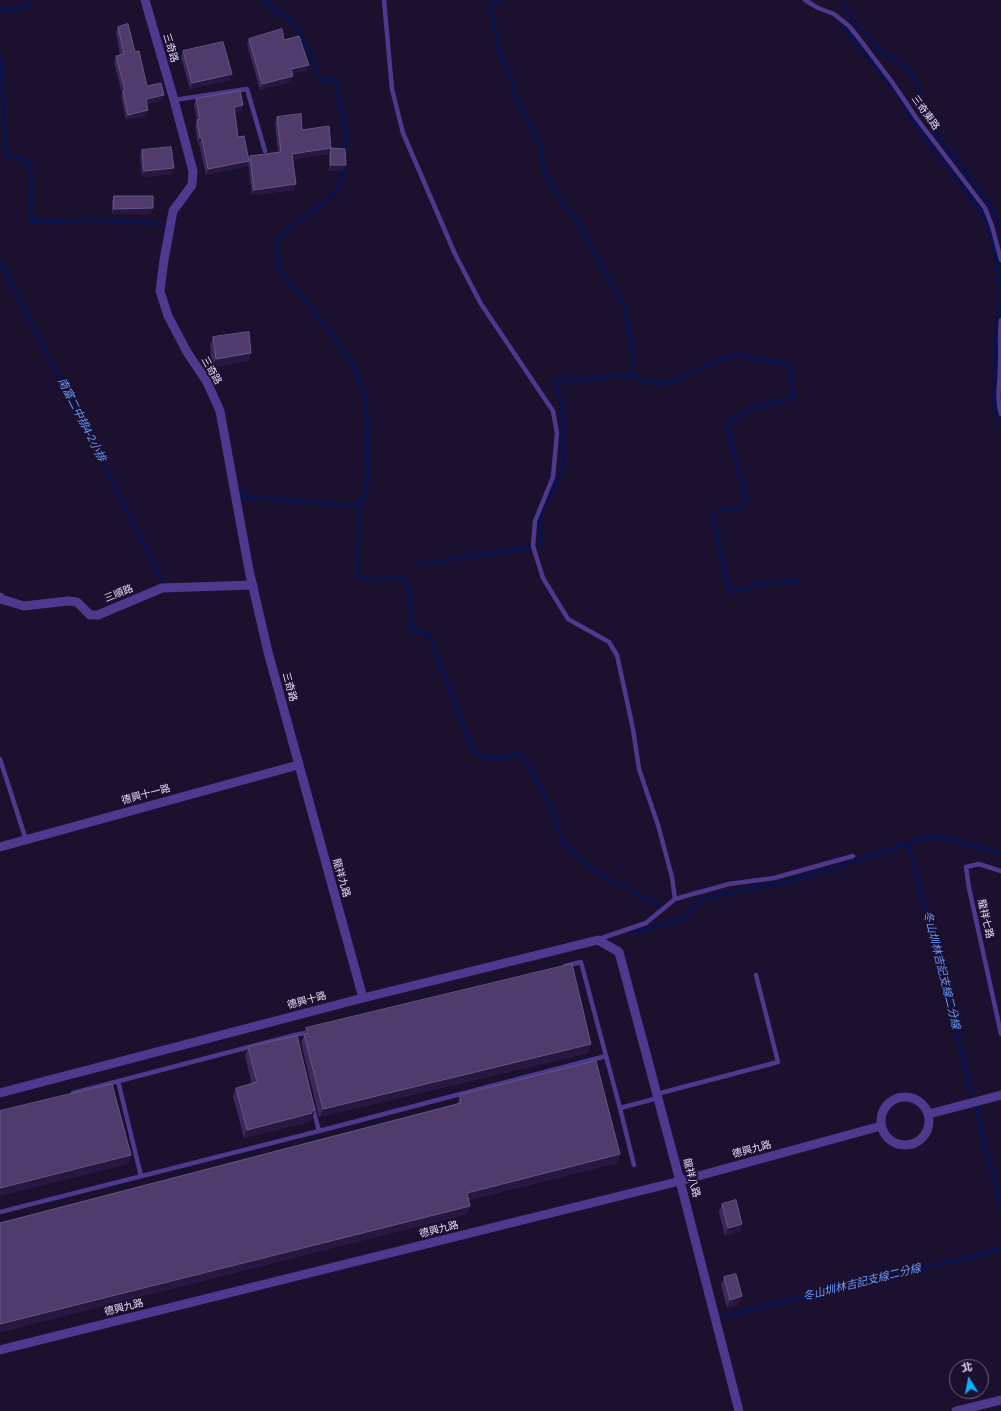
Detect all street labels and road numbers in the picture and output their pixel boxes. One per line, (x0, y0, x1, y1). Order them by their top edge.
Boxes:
street label: 三奇路 (160, 32, 180, 64)
street label: 三奇東路 (908, 93, 942, 133)
street label: 三奇路 (198, 355, 224, 387)
street label: 三順路 (103, 583, 135, 605)
street label: 三奇路 (279, 671, 299, 703)
street label: 德興十一路 (120, 783, 172, 807)
street label: 龍祥九路 (330, 857, 352, 899)
street label: 龍祥七路 (975, 898, 995, 940)
street label: 德興十路 (286, 990, 328, 1012)
street label: 德興九路 (731, 1139, 773, 1161)
street label: 龍祥八路 (680, 1157, 702, 1199)
street label: 德興九路 (418, 1219, 460, 1241)
street label: 德興九路 (103, 1297, 145, 1319)

